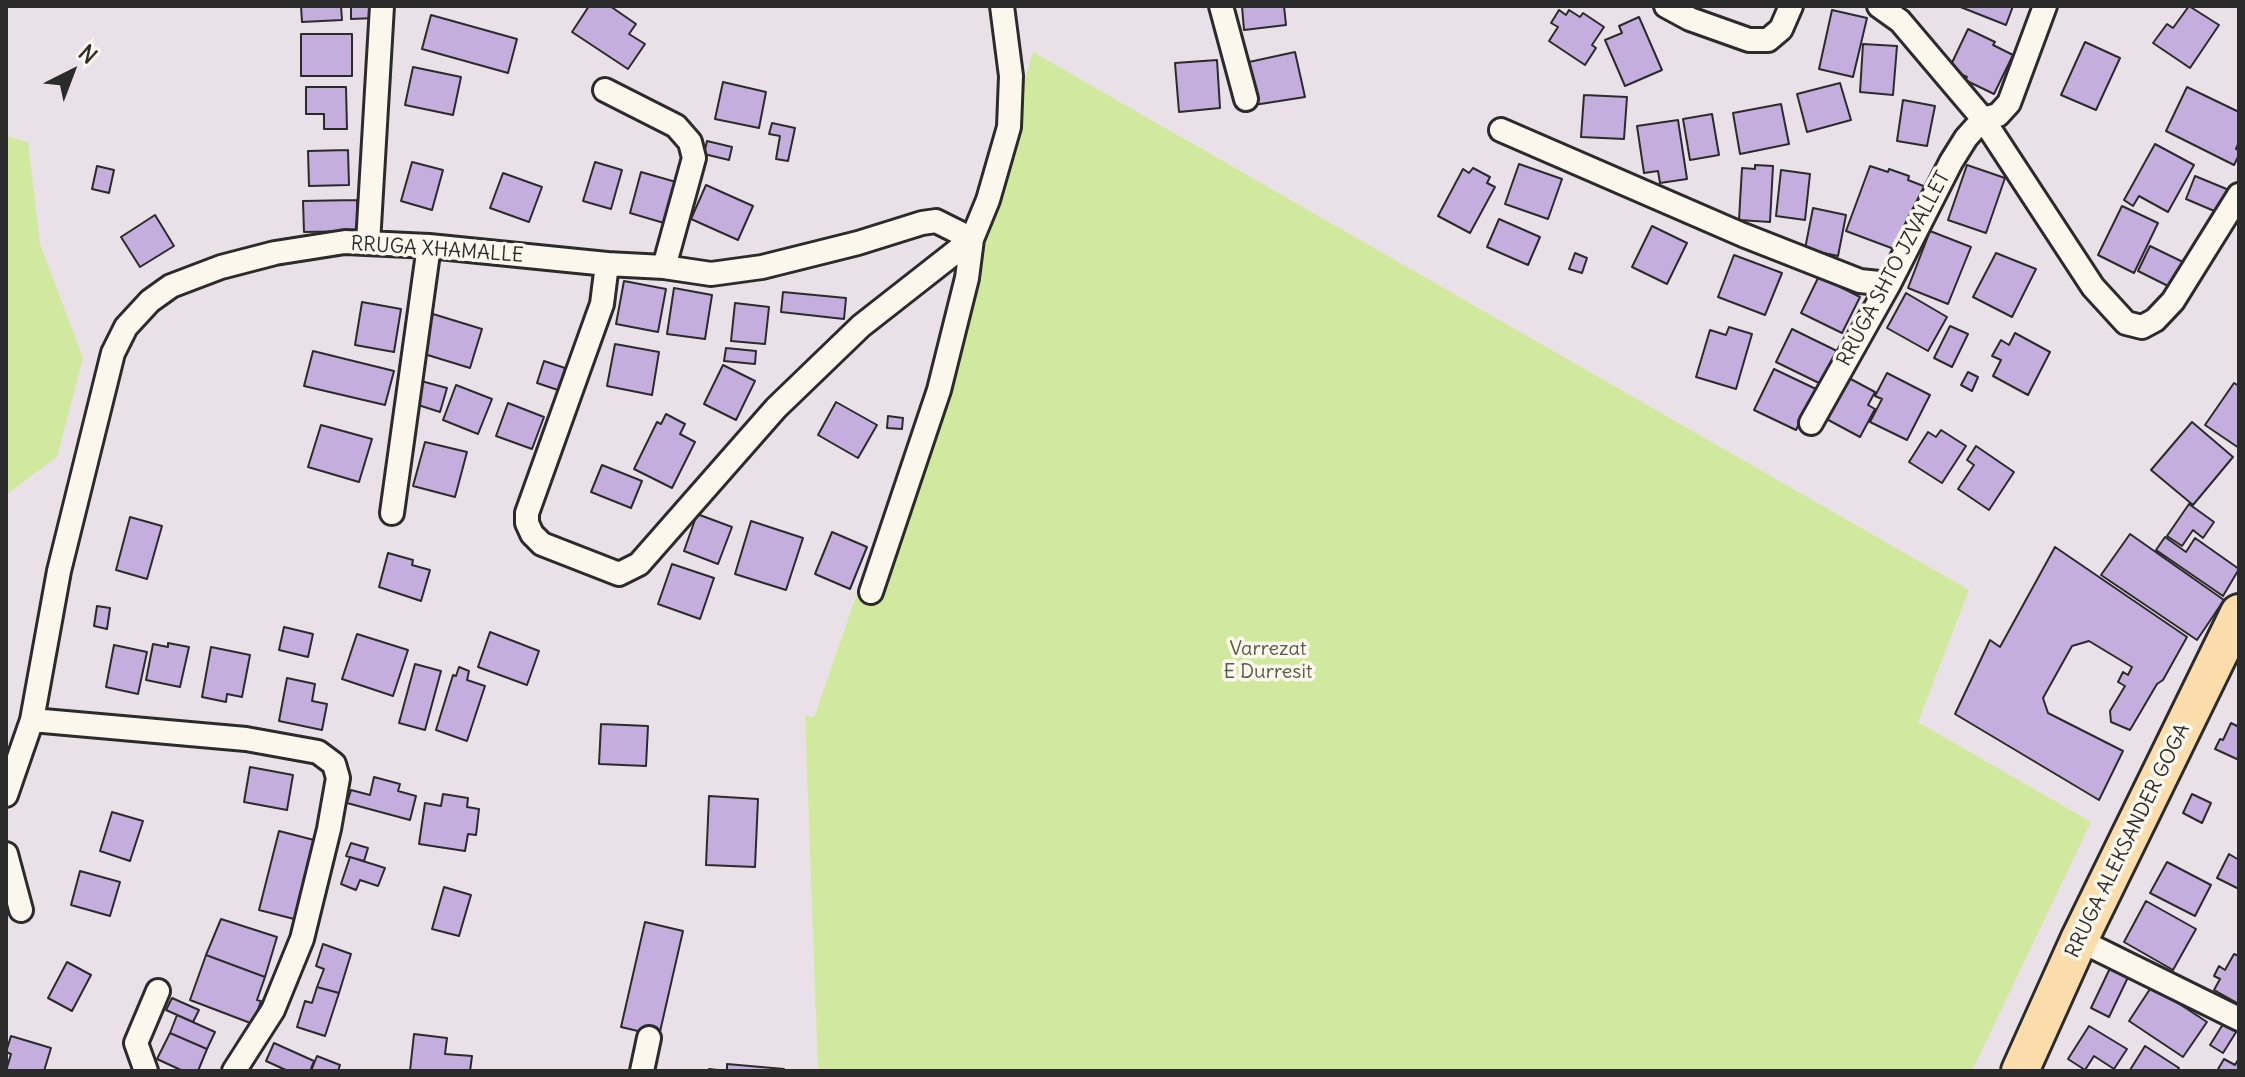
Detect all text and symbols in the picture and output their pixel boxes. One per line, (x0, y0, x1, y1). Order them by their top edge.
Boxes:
north arrow (32, 32, 112, 112)
text: N (73, 39, 103, 70)
street label: RRUGA SHTO JZVALLET (1832, 167, 1956, 371)
street label: RRUGA XHAMALLE (350, 232, 524, 268)
park label: Varrezat E Durresit (1223, 637, 1313, 684)
street label: RRUGA ALEKSANDER GOGA (2061, 720, 2195, 962)

